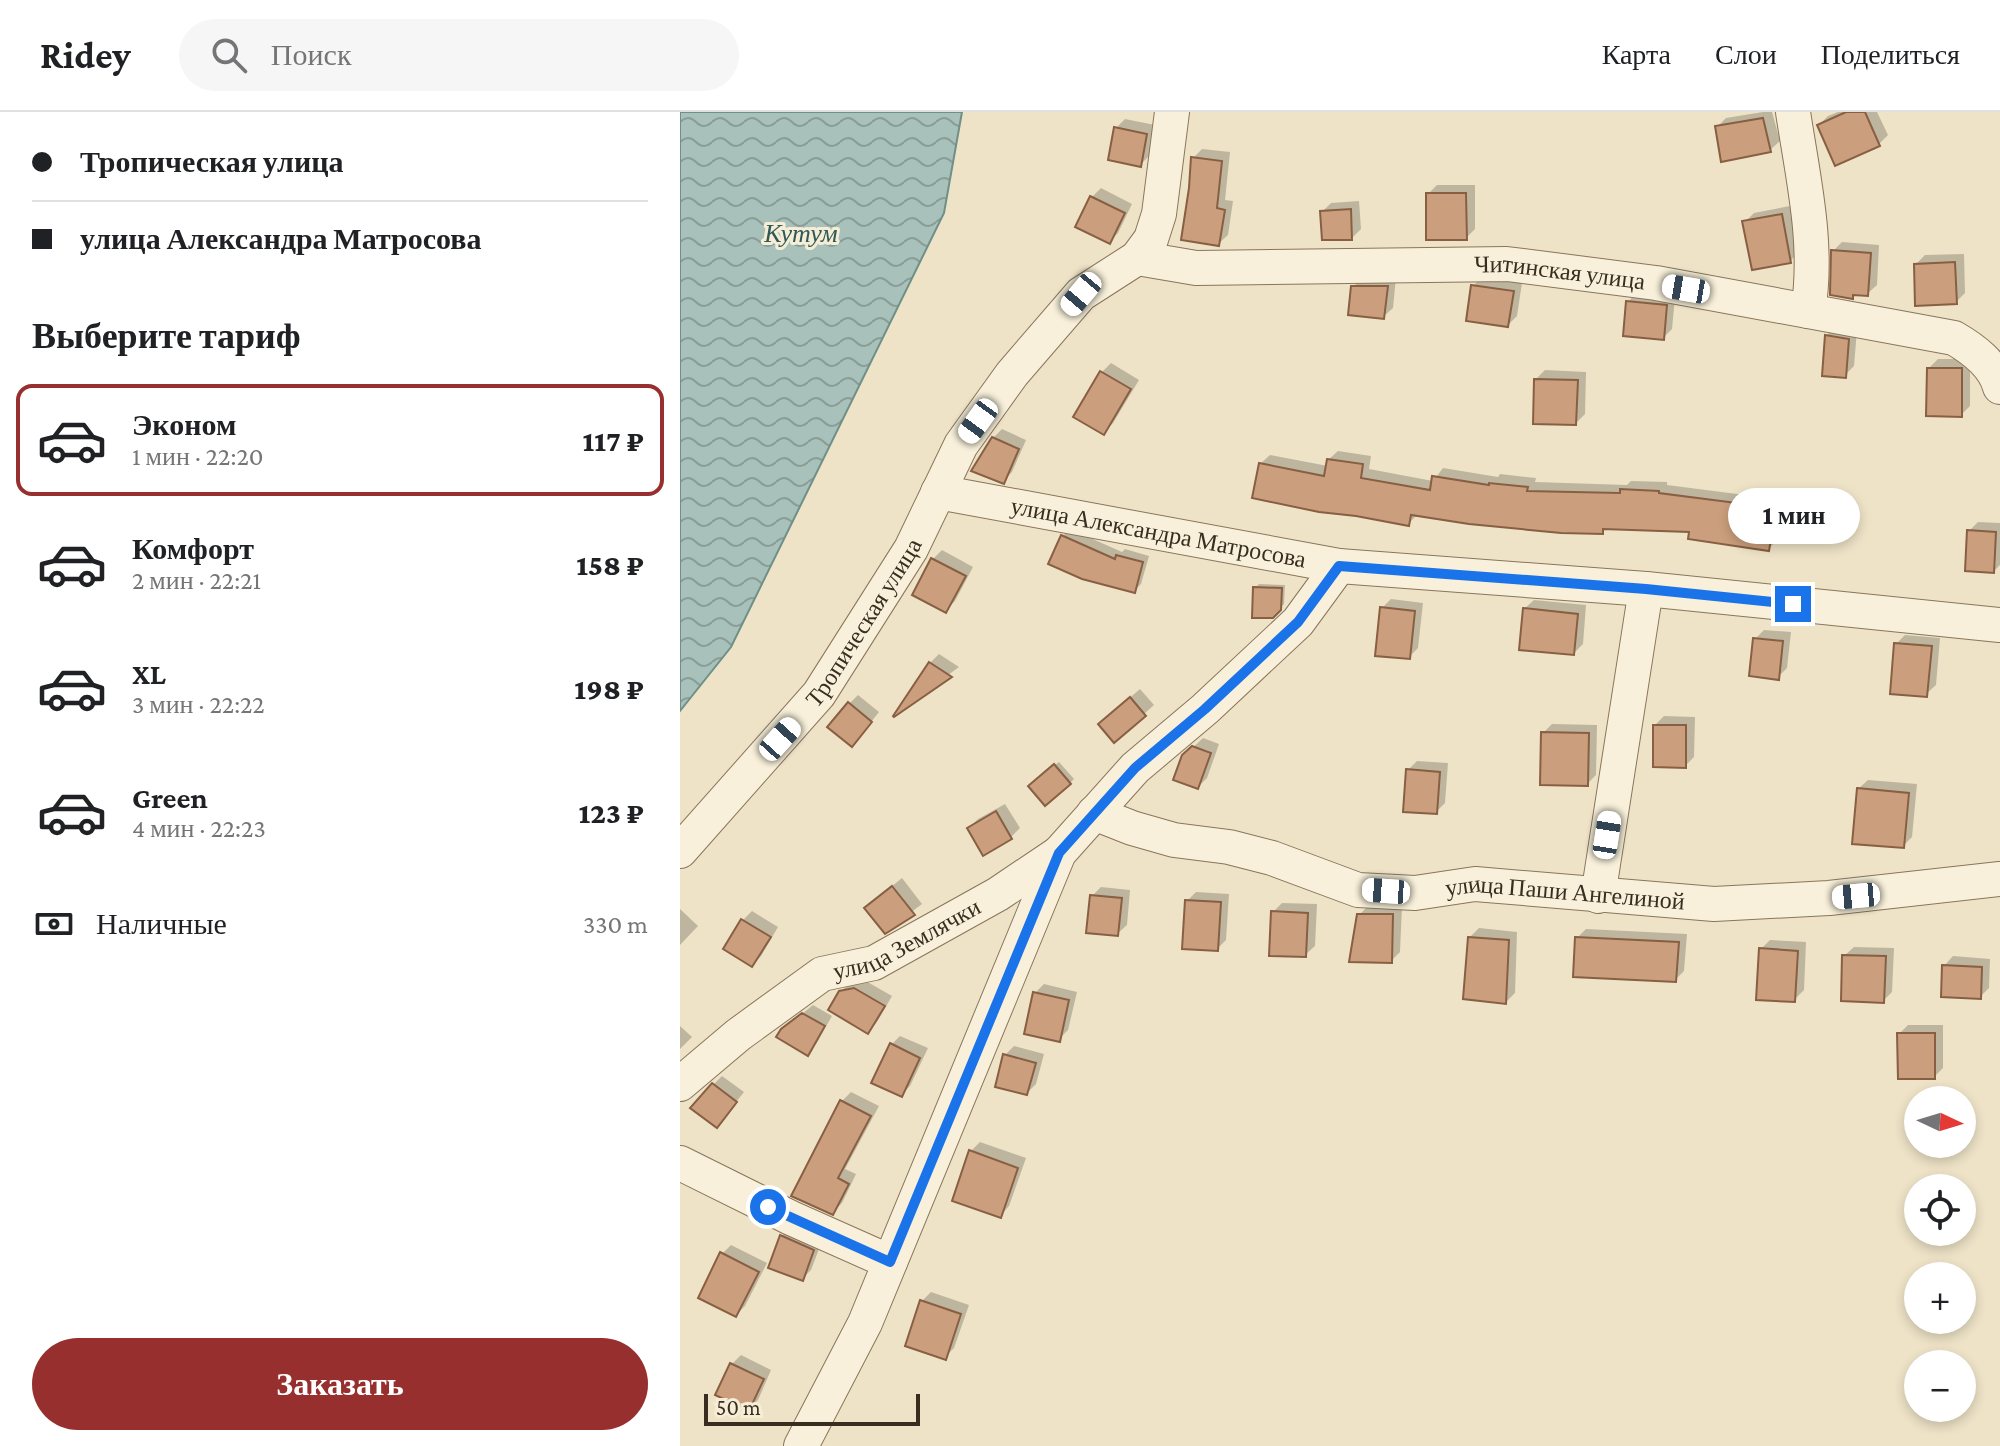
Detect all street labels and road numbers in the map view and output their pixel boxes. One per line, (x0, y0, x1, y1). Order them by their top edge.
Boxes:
street label: Читинская улица (1474, 250, 1647, 295)
street label: улица Александра Матросова (1009, 492, 1309, 573)
street label: Тропическая улица (800, 534, 927, 712)
street label: улица Паши Ангелиной (1443, 869, 1686, 915)
street label: улица Землячки (830, 892, 985, 984)

